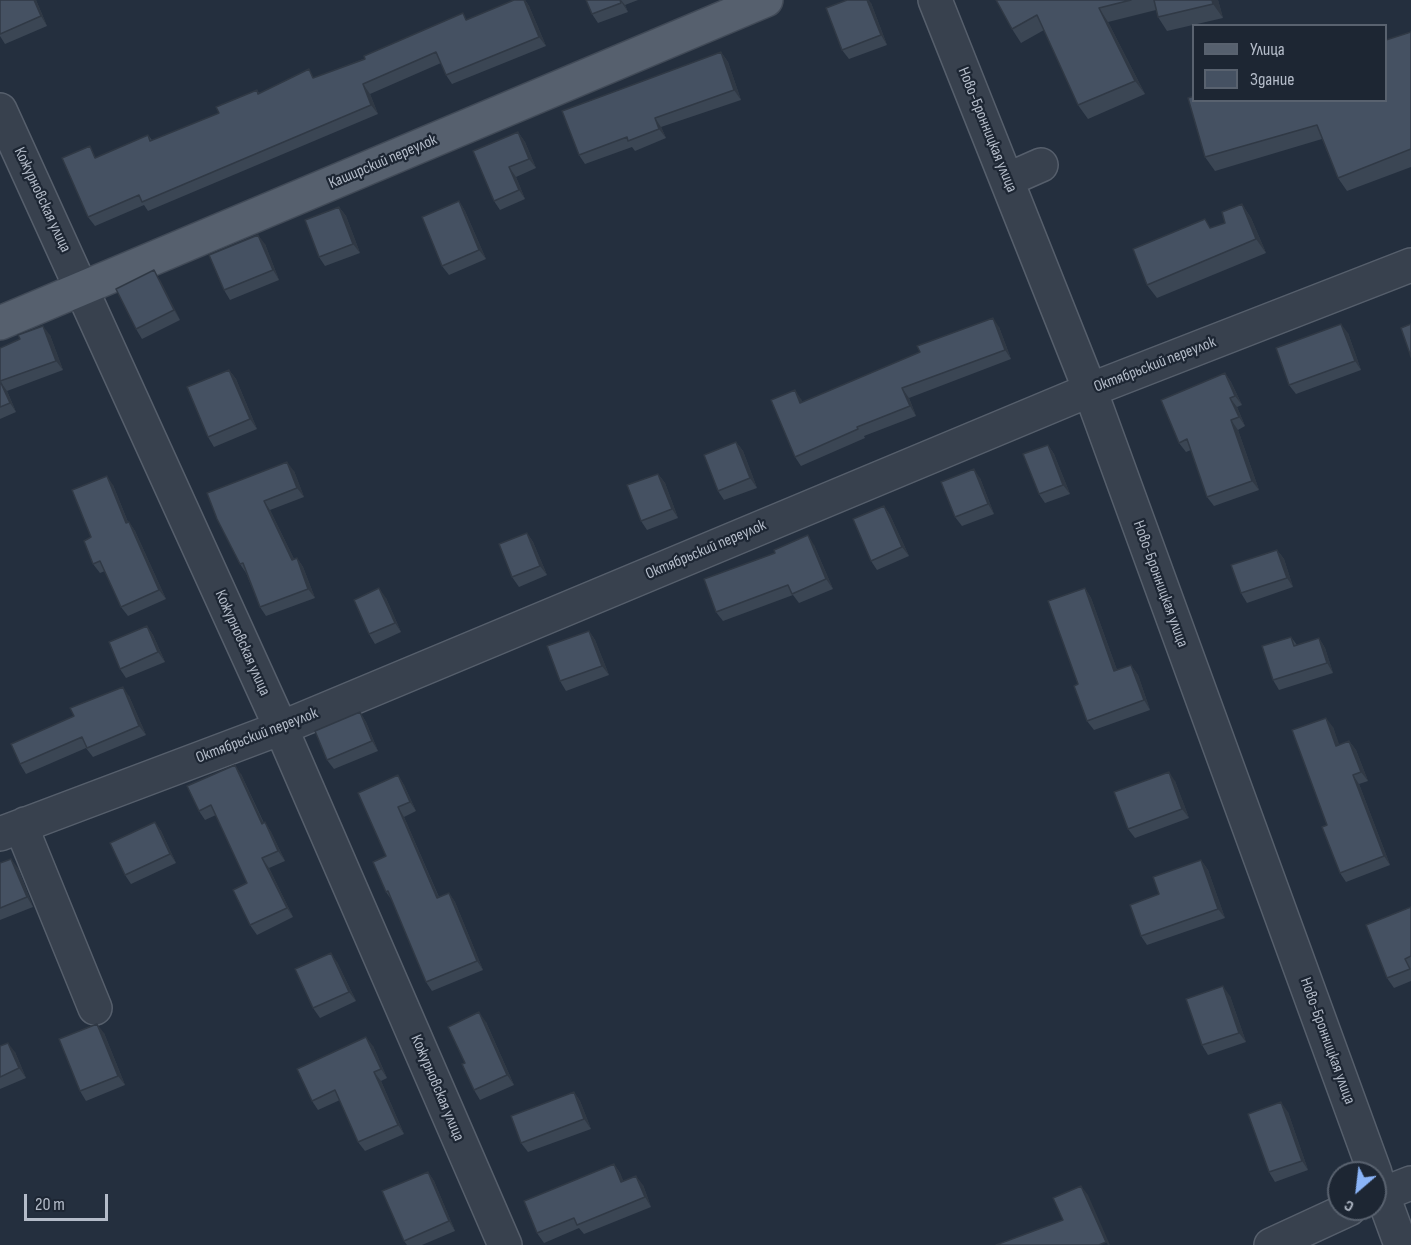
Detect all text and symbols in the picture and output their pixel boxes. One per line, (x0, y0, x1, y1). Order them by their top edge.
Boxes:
legend (1192, 24, 1387, 102)
text: Улица (1250, 39, 1285, 60)
street label: Ново-Бронницкая улица (953, 65, 1021, 195)
text: Здание (1250, 69, 1295, 90)
street label: Каширский переулок (326, 131, 440, 193)
street label: Кожурновская улица (9, 144, 75, 256)
street label: Октябрьский переулок (1091, 333, 1219, 397)
street label: Октябрьский переулок (643, 516, 769, 584)
street label: Ново-Бронницкая улица (1128, 518, 1192, 650)
street label: Кожурновская улица (210, 587, 274, 699)
street label: Октябрьский переулок (193, 704, 321, 768)
street label: Ново-Бронницкая улица (1295, 975, 1359, 1107)
street label: Кожурновская улица (406, 1032, 468, 1144)
north arrow (1327, 1161, 1387, 1221)
scale bar (27, 1182, 111, 1220)
text: 20 m (35, 1194, 65, 1215)
text: С (1341, 1195, 1357, 1216)

